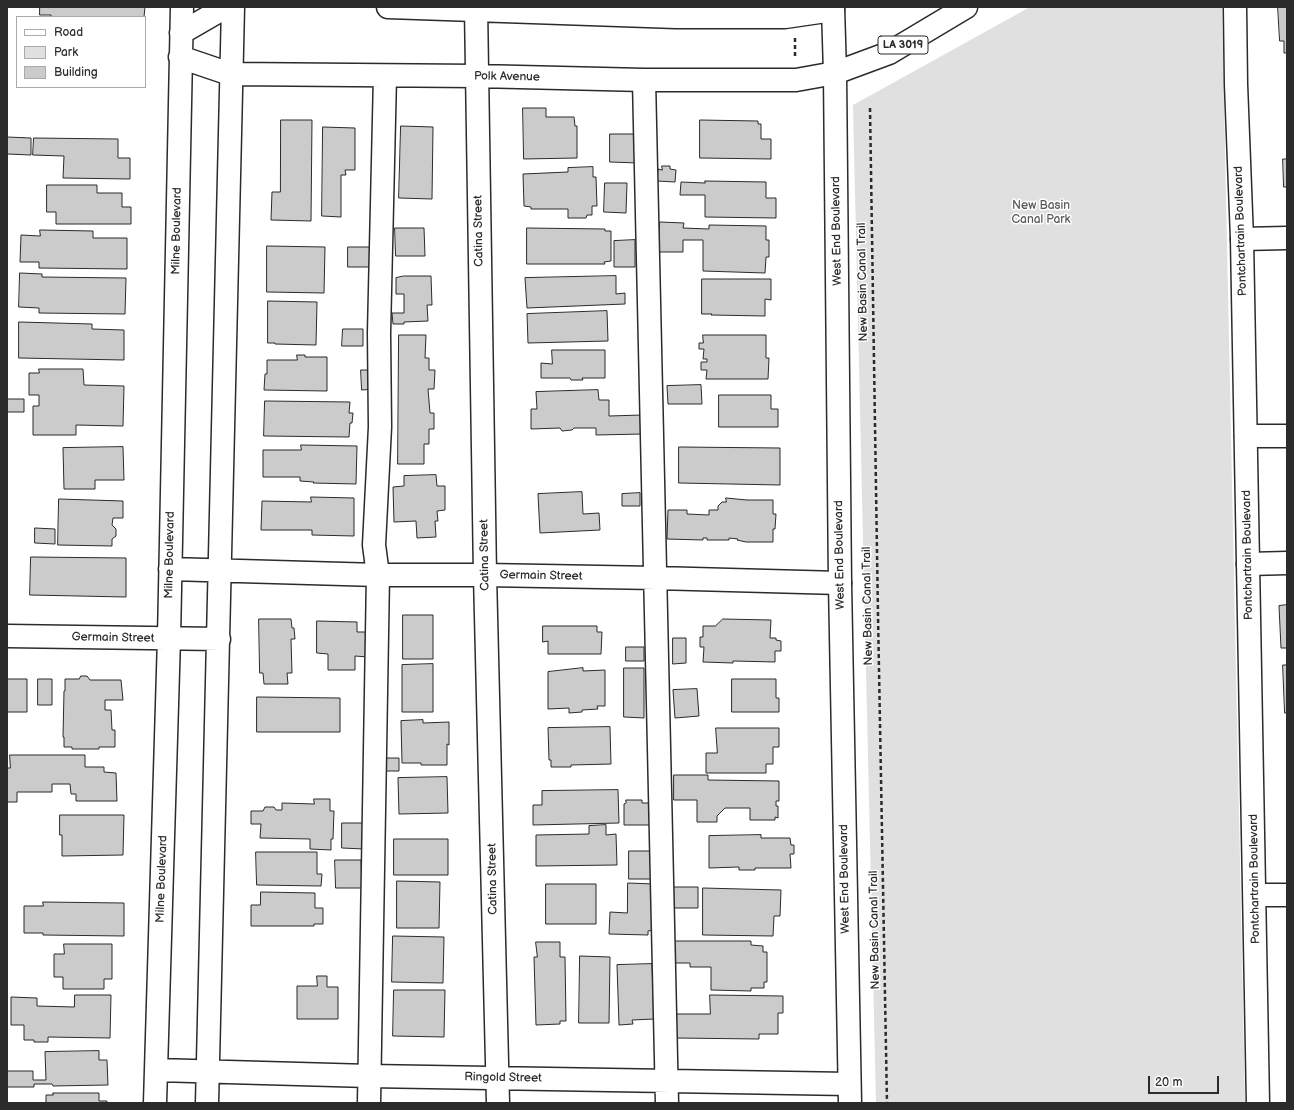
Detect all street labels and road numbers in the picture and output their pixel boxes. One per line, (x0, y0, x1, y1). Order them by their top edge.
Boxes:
road number: LA 3019 (878, 36, 928, 54)
street label: Polk Avenue (474, 69, 540, 85)
street label: Pontchartrain Boulevard (1232, 166, 1250, 296)
street label: West End Boulevard (829, 176, 845, 286)
street label: Milne Boulevard (169, 187, 185, 275)
street label: Catina Street (471, 195, 487, 267)
street label: New Basin Canal Trail (855, 222, 871, 342)
street label: Pontchartrain Boulevard (1240, 490, 1256, 620)
street label: West End Boulevard (832, 500, 848, 610)
street label: Milne Boulevard (162, 511, 178, 599)
street label: Catina Street (477, 519, 493, 591)
street label: New Basin Canal Trail (860, 546, 876, 666)
street label: Germain Street (499, 568, 583, 584)
street label: Germain Street (71, 630, 155, 646)
street label: Pontchartrain Boulevard (1247, 814, 1263, 944)
street label: West End Boulevard (837, 824, 853, 934)
street label: Milne Boulevard (153, 835, 171, 923)
street label: Catina Street (485, 843, 501, 915)
street label: New Basin Canal Trail (867, 870, 883, 990)
street label: Ringold Street (464, 1070, 542, 1086)

